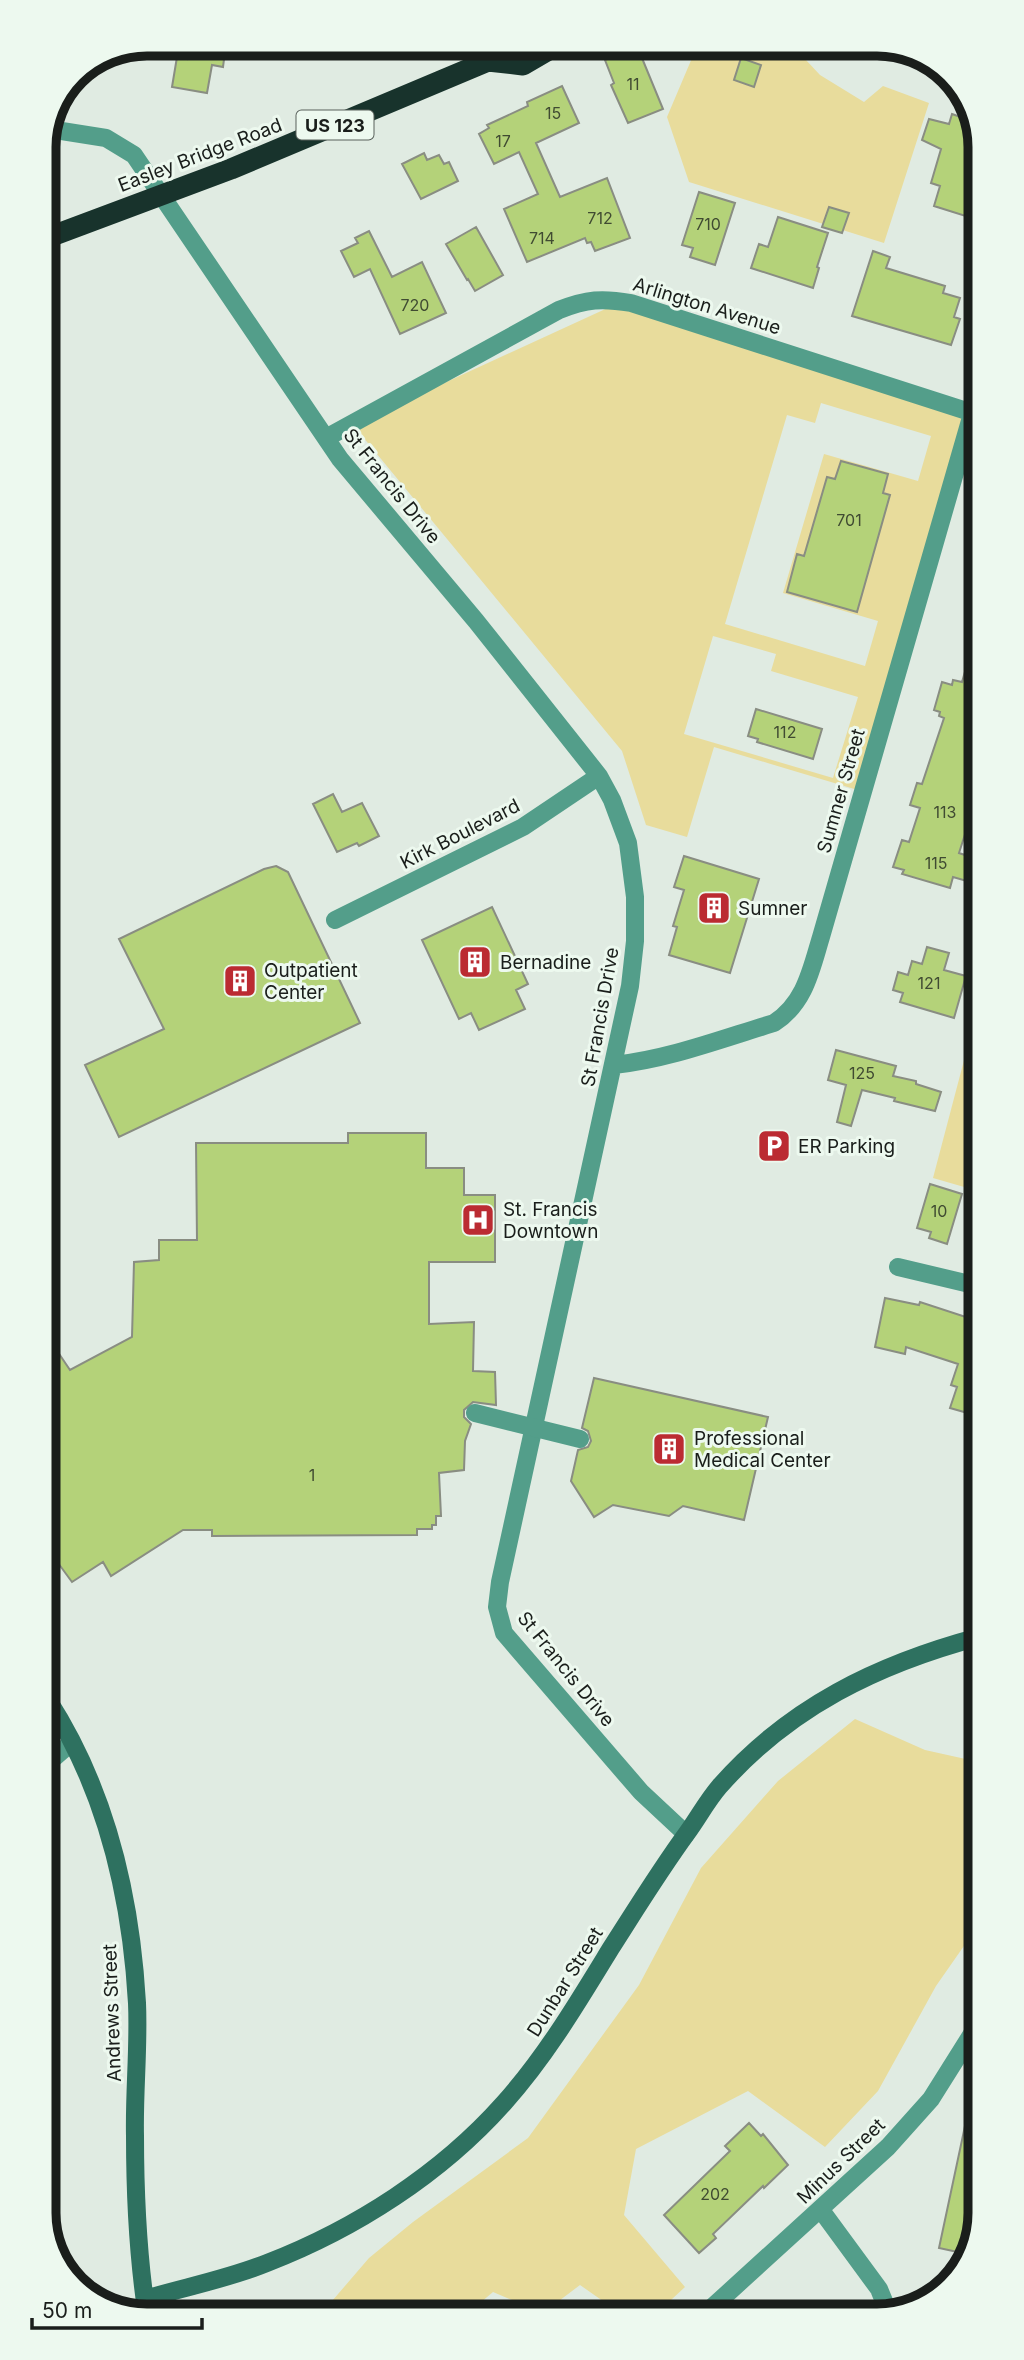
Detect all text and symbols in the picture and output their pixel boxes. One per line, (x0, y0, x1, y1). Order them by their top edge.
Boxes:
house number: 11 (626, 74, 640, 94)
house number: 15 (545, 103, 561, 123)
road number: US 123 (296, 110, 374, 140)
street label: Easley Bridge Road (115, 113, 285, 197)
house number: 17 (495, 131, 511, 151)
house number: 712 (587, 208, 613, 228)
house number: 710 (695, 214, 721, 234)
house number: 714 (529, 228, 555, 248)
street label: Arlington Avenue (630, 273, 784, 339)
house number: 720 (401, 295, 429, 315)
street label: St Francis Drive (339, 424, 445, 548)
house number: 701 (836, 510, 862, 530)
house number: 112 (774, 722, 796, 742)
street label: Sumner Street (812, 726, 870, 856)
street label: Kirk Boulevard (396, 794, 524, 874)
house number: 113 (934, 802, 956, 822)
house number: 115 (925, 853, 947, 873)
building icon: Sumner (695, 889, 733, 927)
place label: Sumner (738, 897, 808, 920)
building icon: Bernadine (456, 943, 494, 981)
street label: St Francis Drive (576, 945, 624, 1089)
place label: Bernadine (500, 951, 591, 974)
place label: Outpatient Center (264, 959, 358, 1004)
building icon: Outpatient Center (221, 962, 259, 1000)
house number: 121 (918, 973, 940, 993)
house number: 125 (849, 1063, 875, 1083)
parking icon: ER Parking (755, 1127, 793, 1165)
place label: ER Parking (798, 1135, 895, 1158)
place label: St. Francis Downtown (503, 1198, 598, 1243)
hospital icon: St. Francis Downtown (459, 1201, 497, 1239)
house number: 10 (931, 1201, 947, 1221)
place label: Professional Medical Center (694, 1427, 831, 1472)
building icon: Professional Medical Center (650, 1430, 688, 1468)
house number: 1 (309, 1465, 315, 1485)
street label: St Francis Drive (513, 1607, 619, 1731)
street label: Dunbar Street (522, 1923, 608, 2041)
street label: Andrews Street (98, 1944, 126, 2082)
street label: Minus Street (792, 2113, 890, 2209)
house number: 202 (700, 2184, 730, 2204)
scale bar (32, 2286, 201, 2330)
text: 50 m (42, 2298, 92, 2323)

